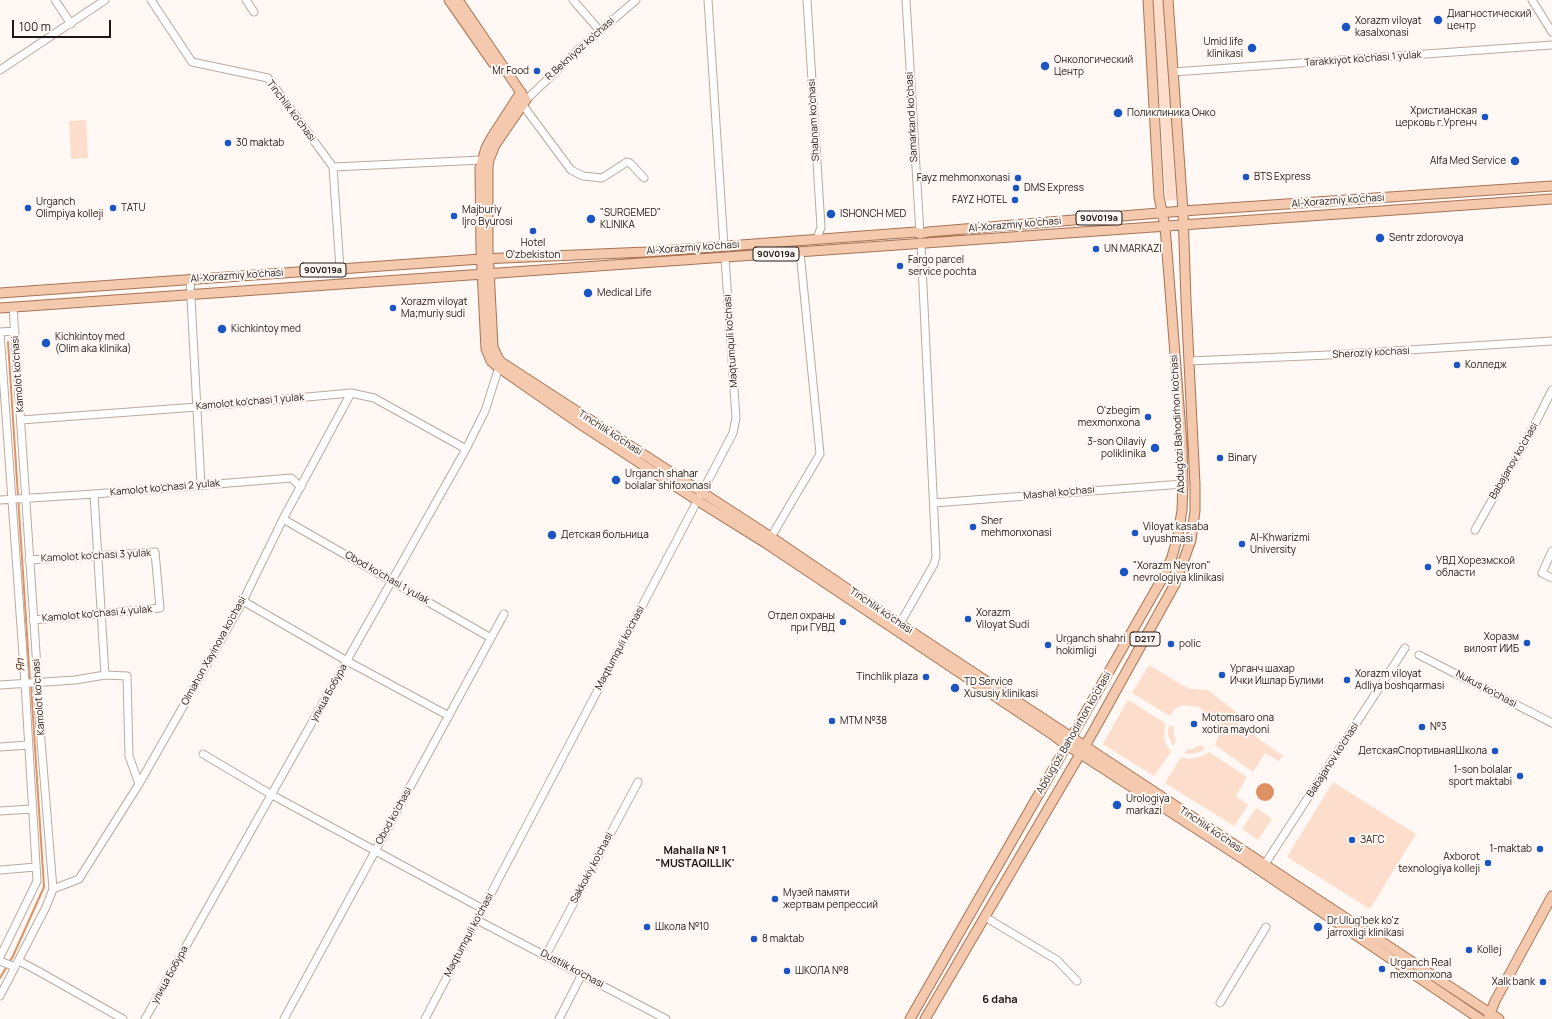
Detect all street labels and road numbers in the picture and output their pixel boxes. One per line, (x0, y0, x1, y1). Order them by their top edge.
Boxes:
street label: R.Bekniyoz ko'chasi (543, 15, 617, 83)
street label: Tarakkiyot ko'chasi 1 yulak (1304, 49, 1422, 69)
street label: Samarkand ko’chasi (904, 72, 920, 162)
street label: Tinchlik ko'chasi (264, 78, 318, 144)
street label: Shabnam ko’chasi (806, 79, 822, 161)
street label: Al-Xorazmiy ko’chasi (1291, 192, 1385, 210)
road number: 90V019a (1076, 211, 1122, 225)
street label: Al-Xorazmiy ko’chasi (968, 215, 1062, 235)
street label: Al-Xorazmiy ko’chasi (646, 239, 740, 257)
road number: 90V019a (753, 247, 799, 261)
road number: 90V019a (300, 263, 346, 277)
street label: Al-Xorazmiy ko’chasi (190, 267, 284, 285)
street label: Maqtumquli ko'chasi (722, 294, 740, 388)
street label: Kamolot ko'chasi (9, 335, 27, 413)
street label: Sheroziy kochasi (1332, 345, 1410, 361)
street label: Abdug’ozi Bahodirhon ko’chasi (1168, 354, 1188, 494)
street label: Kamolot ko'chasi 1 yulak (195, 391, 305, 413)
street label: Tinchlik ko'chasi (576, 408, 644, 458)
street label: Babajanov ko'chasi (1487, 421, 1541, 501)
street label: Kamolot ko'chasi 2 yulak (109, 477, 221, 499)
street label: Mashal ko'chasi (1023, 484, 1095, 502)
street label: Kamolot ko'chasi 3 yulak (41, 547, 151, 565)
street label: Obod ko'chasi 1 yulak (343, 549, 431, 607)
street label: Tinchlik ko'chasi (847, 585, 915, 637)
street label: Olmahon Xayinova ko'chasi (179, 594, 249, 708)
street label: Kamolot ko'chasi 4 yulak (41, 603, 153, 625)
street label: Maqtumquli ko'chasi (593, 604, 647, 692)
road number: D217 (1130, 632, 1160, 646)
street label: Kamolot ko'chasi (30, 658, 48, 736)
street label: улица Бобура (308, 662, 350, 724)
street label: Nukus ko'chasi (1453, 668, 1519, 710)
street label: Abdug’ozi Bahodirhon ko’chasi (1034, 670, 1114, 796)
street label: Babajanov ko'chasi (1304, 720, 1362, 800)
street label: Obod ko'chasi (373, 785, 415, 847)
street label: Tinchlik ko'chasi (1177, 804, 1245, 856)
street label: Sakkokiy ko'chasi (568, 831, 616, 905)
street label: Maqtumquli ko'chasi (442, 891, 496, 979)
street label: улица Бобура (149, 944, 191, 1006)
street label: Dustlik ko'chasi (538, 947, 606, 991)

